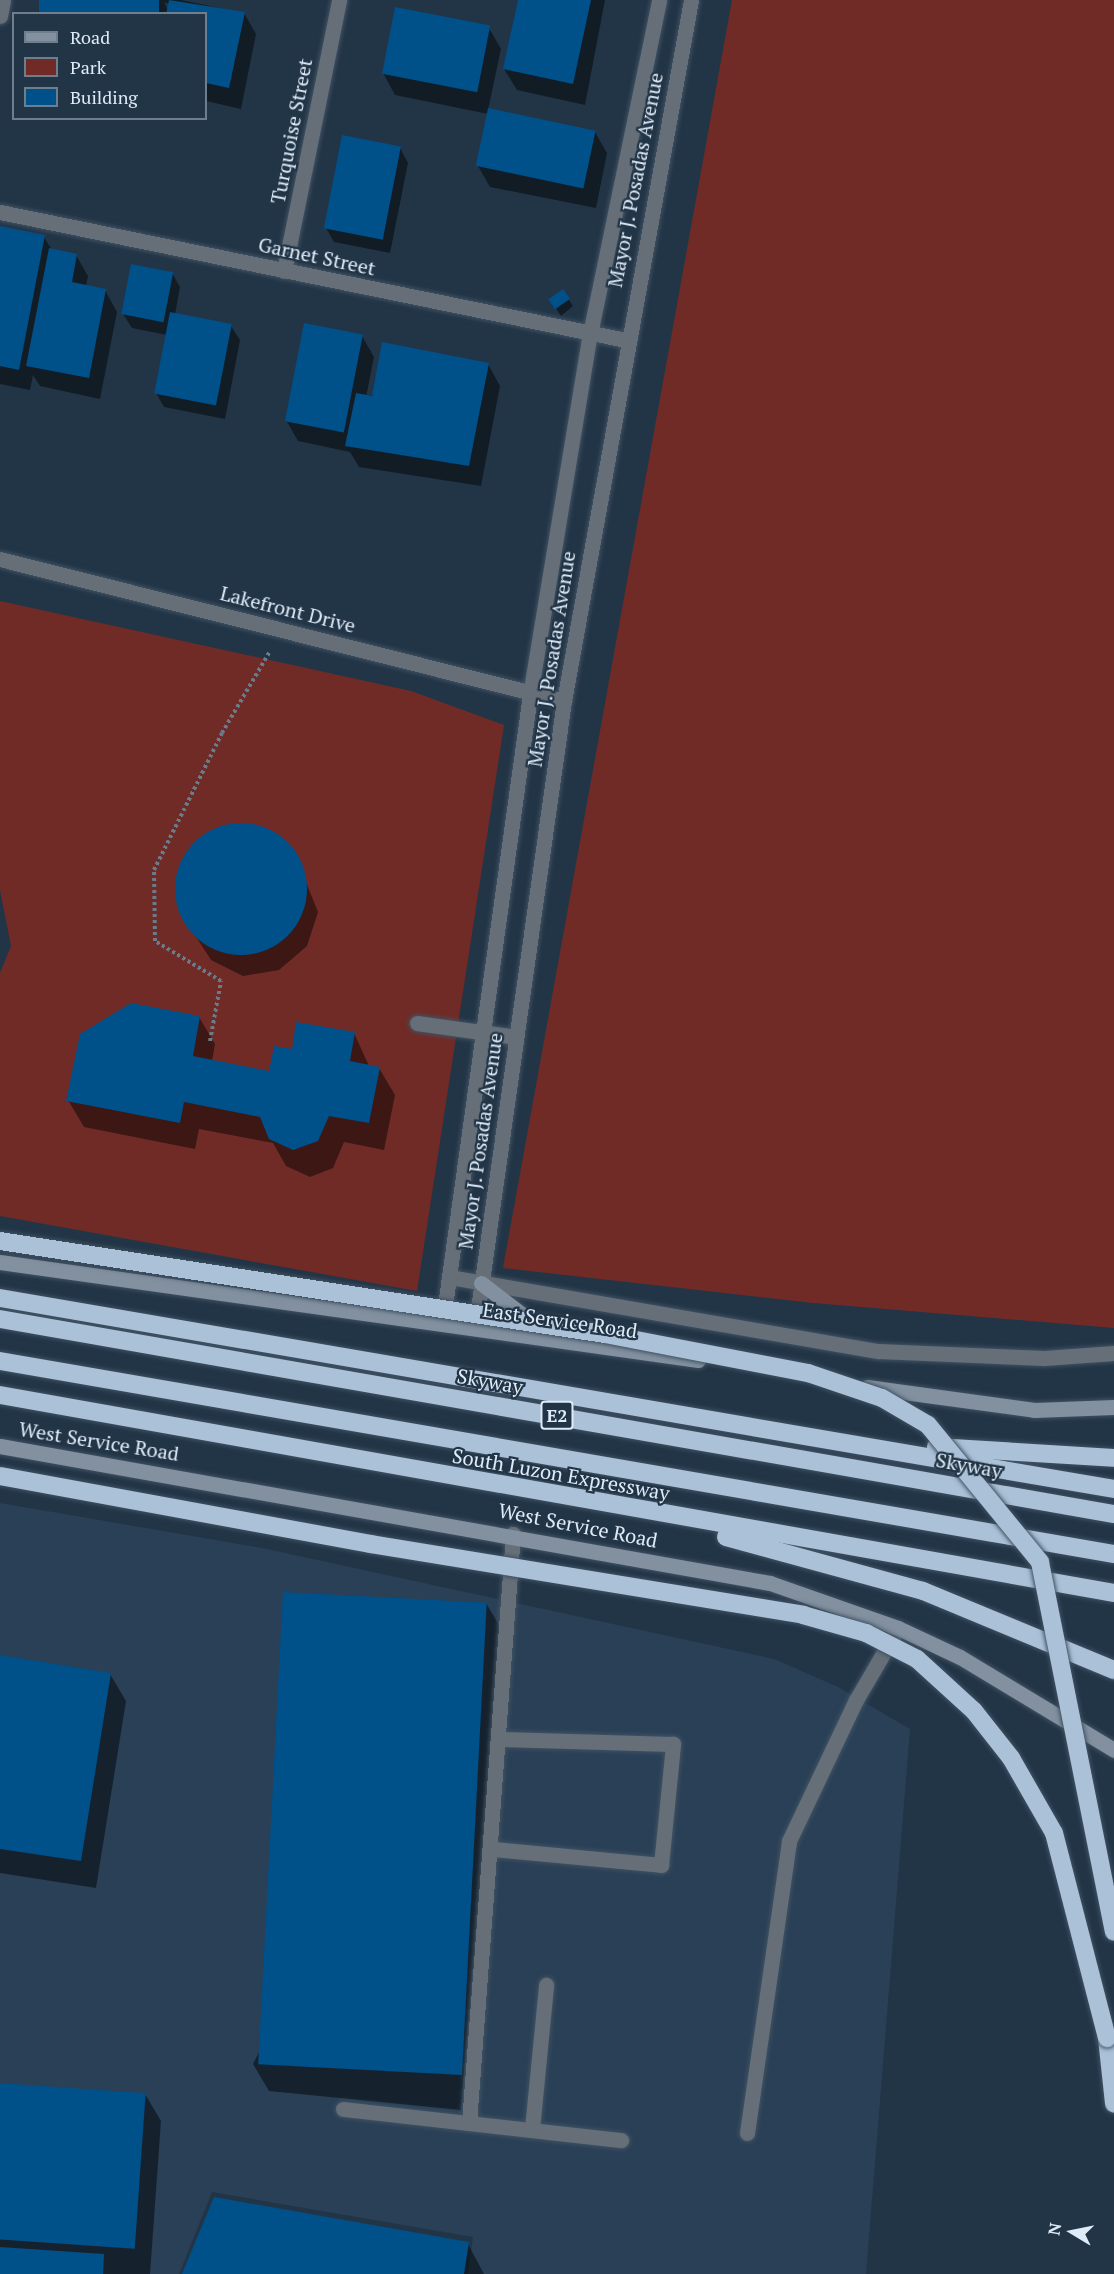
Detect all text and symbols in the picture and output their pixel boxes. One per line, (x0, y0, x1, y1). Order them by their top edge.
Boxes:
legend (12, 12, 207, 120)
text: Road (70, 25, 110, 49)
text: Park (70, 55, 106, 79)
street label: Turquoise Street (265, 56, 317, 206)
street label: Mayor J. Posadas Avenue (602, 70, 668, 290)
text: Building (70, 85, 138, 109)
street label: Garnet Street (256, 232, 378, 280)
street label: Mayor J. Posadas Avenue (522, 549, 580, 769)
street label: Lakefront Drive (218, 581, 358, 637)
street label: Mayor J. Posadas Avenue (453, 1031, 507, 1251)
street label: East Service Road (481, 1297, 639, 1343)
street label: Skyway (455, 1363, 525, 1399)
road number: E2 (539, 1400, 575, 1430)
street label: West Service Road (17, 1416, 181, 1466)
street label: South Luzon Expressway (450, 1443, 672, 1505)
street label: Skyway (934, 1447, 1004, 1483)
street label: West Service Road (496, 1498, 660, 1552)
north arrow (1042, 2202, 1102, 2262)
text: N (1042, 2221, 1066, 2237)

